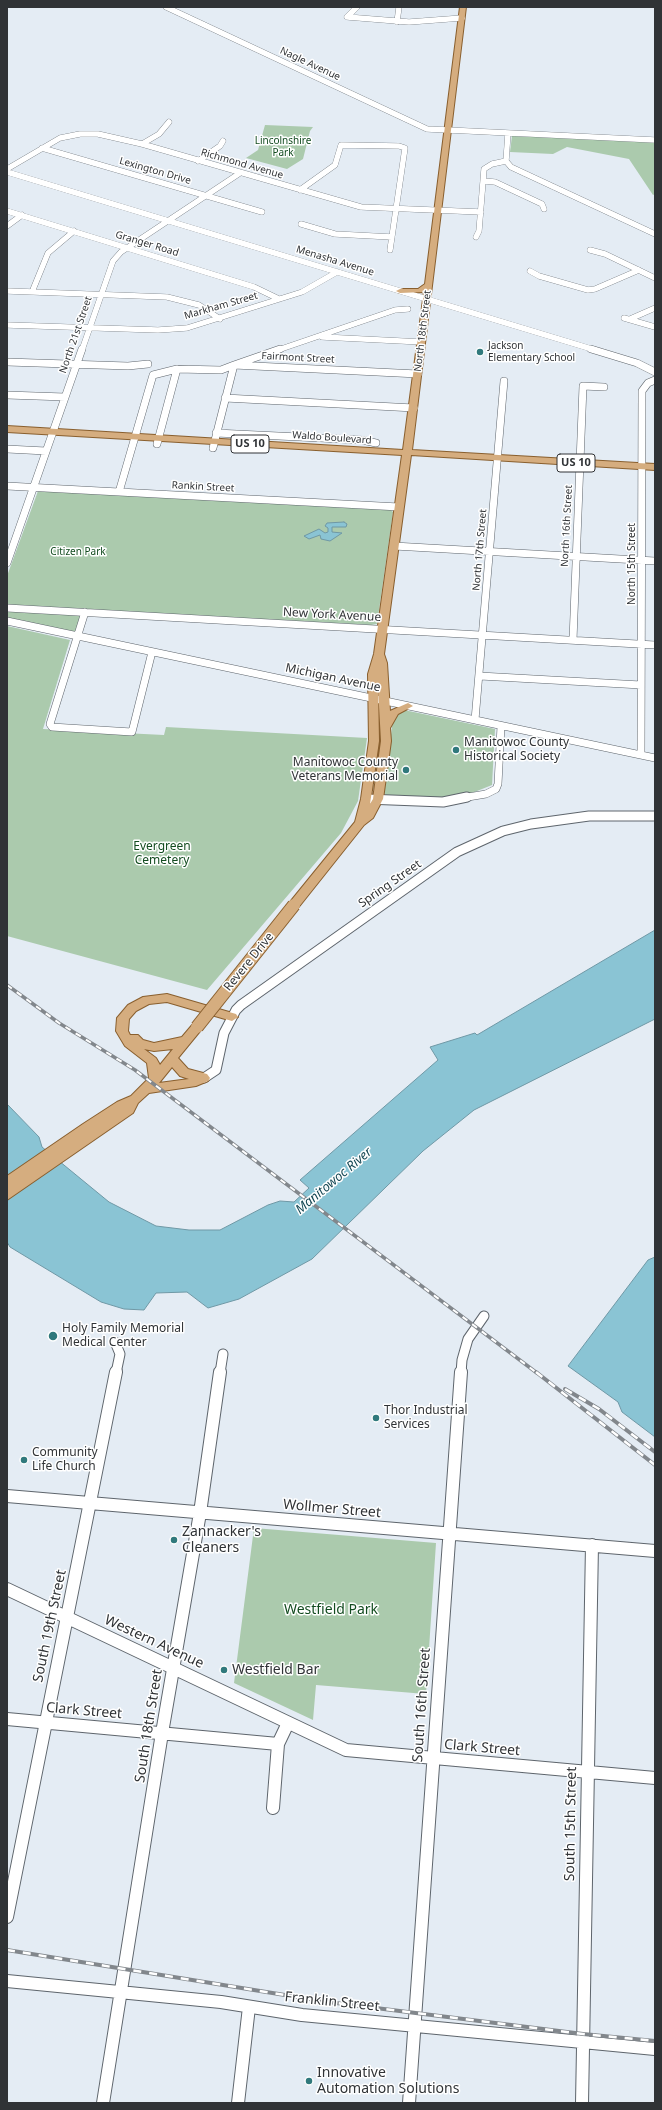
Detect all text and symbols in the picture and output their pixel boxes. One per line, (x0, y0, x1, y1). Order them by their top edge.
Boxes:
street label: Nagle Avenue (278, 45, 342, 83)
park label: Lincolnshire Park (255, 135, 311, 158)
street label: Richmond Avenue (199, 146, 285, 182)
street label: Lexington Drive (118, 155, 192, 187)
street label: Granger Road (114, 229, 180, 259)
street label: Menasha Avenue (295, 243, 375, 279)
street label: Markham Street (183, 290, 259, 322)
street label: North 18th Street (412, 290, 434, 372)
street label: North 21st Street (57, 295, 95, 375)
place label: Jackson Elementary School (488, 340, 575, 364)
marker: Jackson Elementary School (475, 347, 485, 357)
street label: Fairmont Street (261, 350, 335, 366)
street label: Waldo Boulevard (292, 429, 372, 447)
road number: US 10 (231, 435, 269, 453)
road number: US 10 (557, 454, 595, 472)
street label: Rankin Street (171, 479, 235, 495)
street label: North 16th Street (559, 485, 575, 567)
street label: North 17th Street (470, 509, 490, 591)
street label: North 15th Street (626, 523, 638, 605)
park label: Citizen Park (50, 546, 106, 558)
street label: New York Avenue (283, 605, 381, 625)
street label: Michigan Avenue (284, 661, 382, 695)
place label: Manitowoc County Historical Society (464, 736, 569, 764)
marker: Manitowoc County Historical Society (451, 745, 461, 755)
place label: Manitowoc County Veterans Memorial (291, 756, 398, 784)
marker: Manitowoc County Veterans Memorial (401, 765, 411, 775)
park label: Evergreen Cemetery (133, 840, 191, 868)
street label: Spring Street (356, 857, 424, 911)
street label: Revere Drive (221, 930, 277, 994)
water label: Manitowoc River (293, 1144, 375, 1218)
place label: Holy Family Memorial Medical Center (62, 1322, 184, 1350)
marker: Holy Family Memorial Medical Center (47, 1330, 59, 1342)
place label: Thor Industrial Services (384, 1404, 468, 1432)
marker: Thor Industrial Services (371, 1413, 381, 1423)
place label: Community Life Church (32, 1446, 98, 1474)
marker: Community Life Church (19, 1455, 29, 1465)
street label: Wollmer Street (282, 1496, 382, 1522)
place label: Zannacker's Cleaners (182, 1524, 261, 1556)
marker: Zannacker's Cleaners (169, 1535, 179, 1545)
street label: South 19th Street (30, 1568, 70, 1684)
park label: Westfield Park (284, 1602, 378, 1618)
street label: Western Avenue (102, 1612, 206, 1672)
street label: South 16th Street (410, 1647, 434, 1763)
place label: Westfield Bar (232, 1662, 319, 1678)
marker: Westfield Bar (219, 1665, 229, 1675)
street label: South 18th Street (132, 1668, 166, 1784)
street label: Clark Street (45, 1699, 123, 1723)
street label: Clark Street (443, 1736, 521, 1760)
street label: South 15th Street (562, 1767, 580, 1881)
street label: Franklin Street (284, 1989, 380, 2015)
place label: Innovative Automation Solutions (317, 2065, 459, 2098)
marker: Innovative Automation Solutions (304, 2076, 314, 2086)

